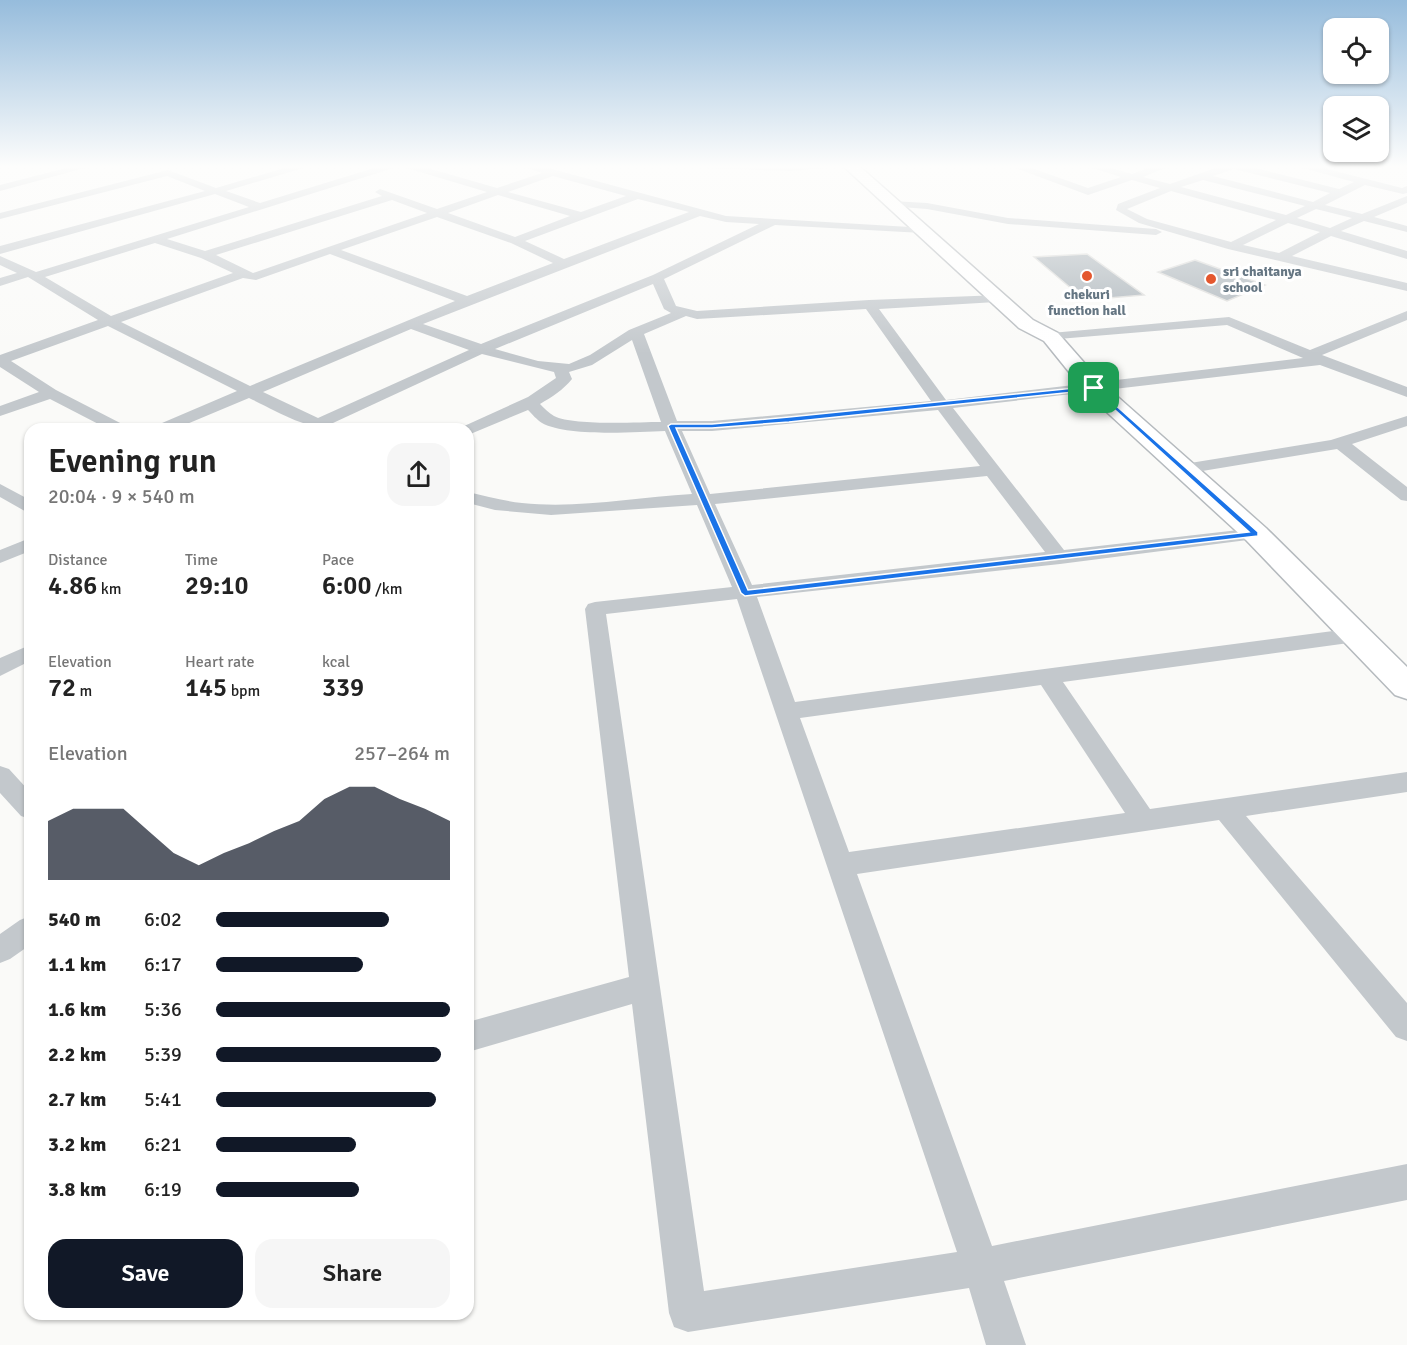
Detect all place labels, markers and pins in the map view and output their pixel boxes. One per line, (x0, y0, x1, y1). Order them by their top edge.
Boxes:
place label: sri chaitanya school (1223, 263, 1302, 296)
marker: chekuri function hall (1080, 269, 1094, 283)
marker: sri chaitanya school (1204, 272, 1218, 286)
place label: chekuri function hall (1047, 286, 1127, 319)
pin (1068, 362, 1119, 413)

